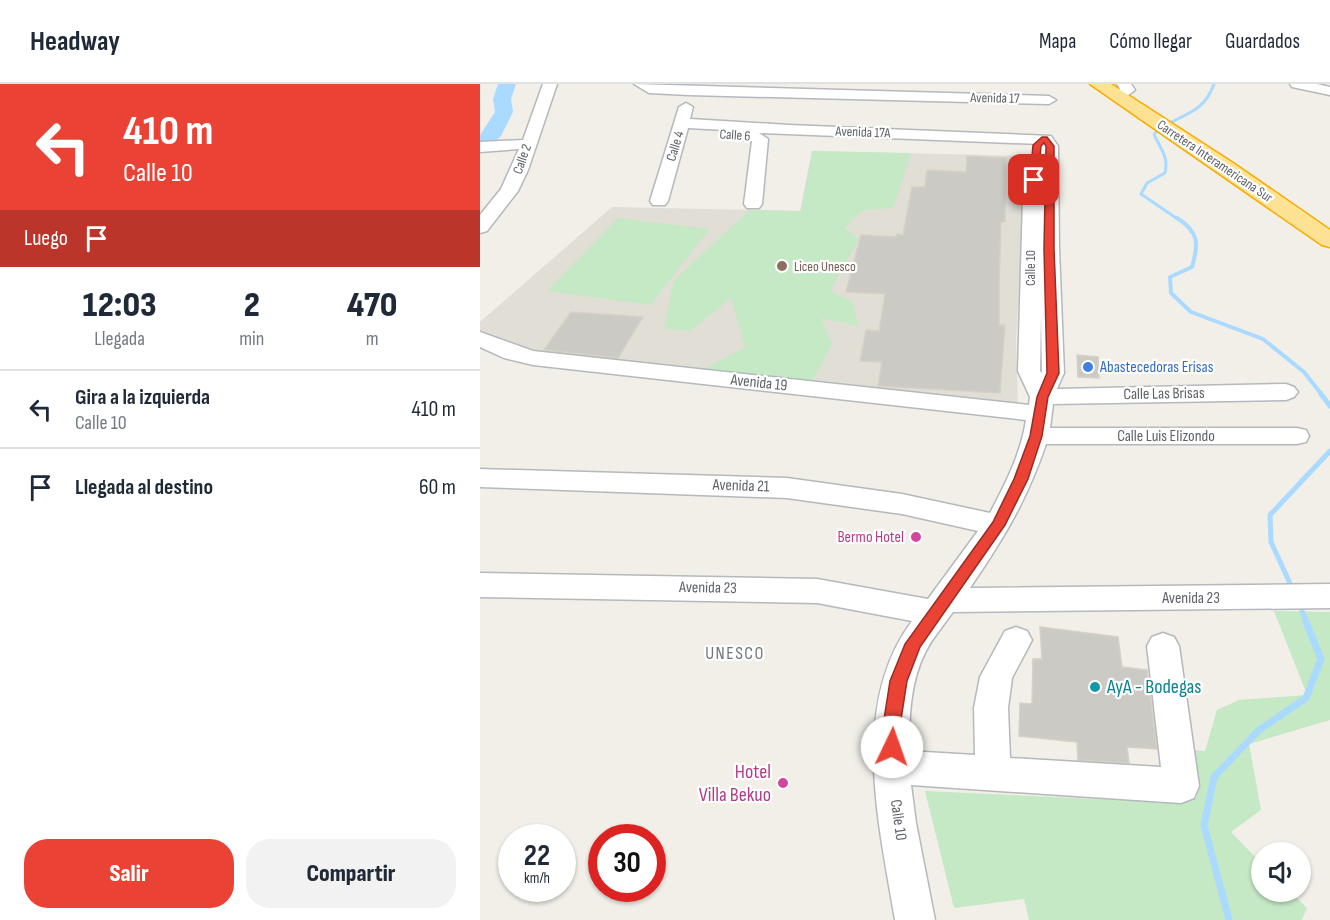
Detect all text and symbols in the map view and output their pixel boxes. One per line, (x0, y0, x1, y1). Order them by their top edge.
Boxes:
text: Headway (30, 25, 120, 58)
text: Mapa (1039, 29, 1076, 54)
text: Cómo llegar (1109, 29, 1192, 54)
text: Guardados (1225, 29, 1300, 54)
street label: Avenida 17 (969, 89, 1020, 107)
text: 410 m (123, 106, 213, 157)
icon: left (24, 108, 102, 186)
street label: Carretera Interamericana Sur (1154, 116, 1276, 206)
street label: Avenida 17A (834, 123, 892, 141)
street label: Calle 6 (719, 125, 751, 145)
street label: Calle 4 (662, 129, 688, 163)
street label: Calle 2 (509, 141, 535, 176)
pin (1008, 154, 1059, 205)
text: Calle 10 (123, 157, 193, 189)
icon: arrive (1017, 163, 1050, 196)
icon: arrive (80, 222, 113, 255)
text: Luego (24, 225, 68, 252)
street label: Calle 10 (1022, 250, 1039, 286)
place label: Liceo Unesco (794, 258, 856, 275)
marker: Liceo Unesco (775, 259, 789, 273)
text: 12:03 (82, 284, 157, 327)
text: 2 (244, 284, 260, 327)
text: 470 (347, 284, 398, 327)
text: Llegada (94, 327, 145, 351)
text: min (239, 327, 264, 351)
text: m (366, 327, 379, 351)
place label: Abastecedoras Erisas (1099, 358, 1214, 377)
marker: Abastecedoras Erisas (1081, 360, 1095, 374)
street label: Avenida 19 (729, 370, 788, 395)
text: Gira a la izquierda (75, 384, 210, 411)
street label: Calle Las Brisas (1123, 384, 1205, 404)
icon: left (24, 393, 57, 426)
text: 410 m (412, 396, 456, 423)
text: Calle 10 (75, 411, 127, 435)
street label: Calle Luis Elizondo (1117, 427, 1215, 446)
icon: arrive (24, 471, 57, 504)
text: Llegada al destino (75, 474, 213, 501)
text: 60 m (419, 474, 456, 501)
street label: Avenida 21 (711, 475, 770, 496)
place label: Bermo Hotel (837, 528, 904, 547)
marker: Bermo Hotel (909, 530, 923, 544)
street label: Avenida 23 (678, 578, 737, 598)
street label: Avenida 23 (1161, 589, 1220, 608)
district label: UNESCO (705, 643, 765, 664)
place label: AyA - Bodegas (1106, 675, 1202, 699)
marker: AyA - Bodegas (1088, 680, 1102, 694)
position arrow (860, 715, 924, 779)
place label: Hotel Villa Bekuo (699, 760, 771, 807)
marker: Hotel Villa Bekuo (776, 776, 790, 790)
street label: Calle 10 (886, 798, 910, 842)
speed limit sign: 30 (588, 824, 666, 902)
text: 22 (524, 838, 550, 874)
button: Salir (24, 839, 234, 908)
button: Compartir (246, 839, 456, 908)
map controls (1251, 842, 1311, 902)
button: sound (1251, 842, 1311, 902)
text: km/h (524, 869, 550, 888)

